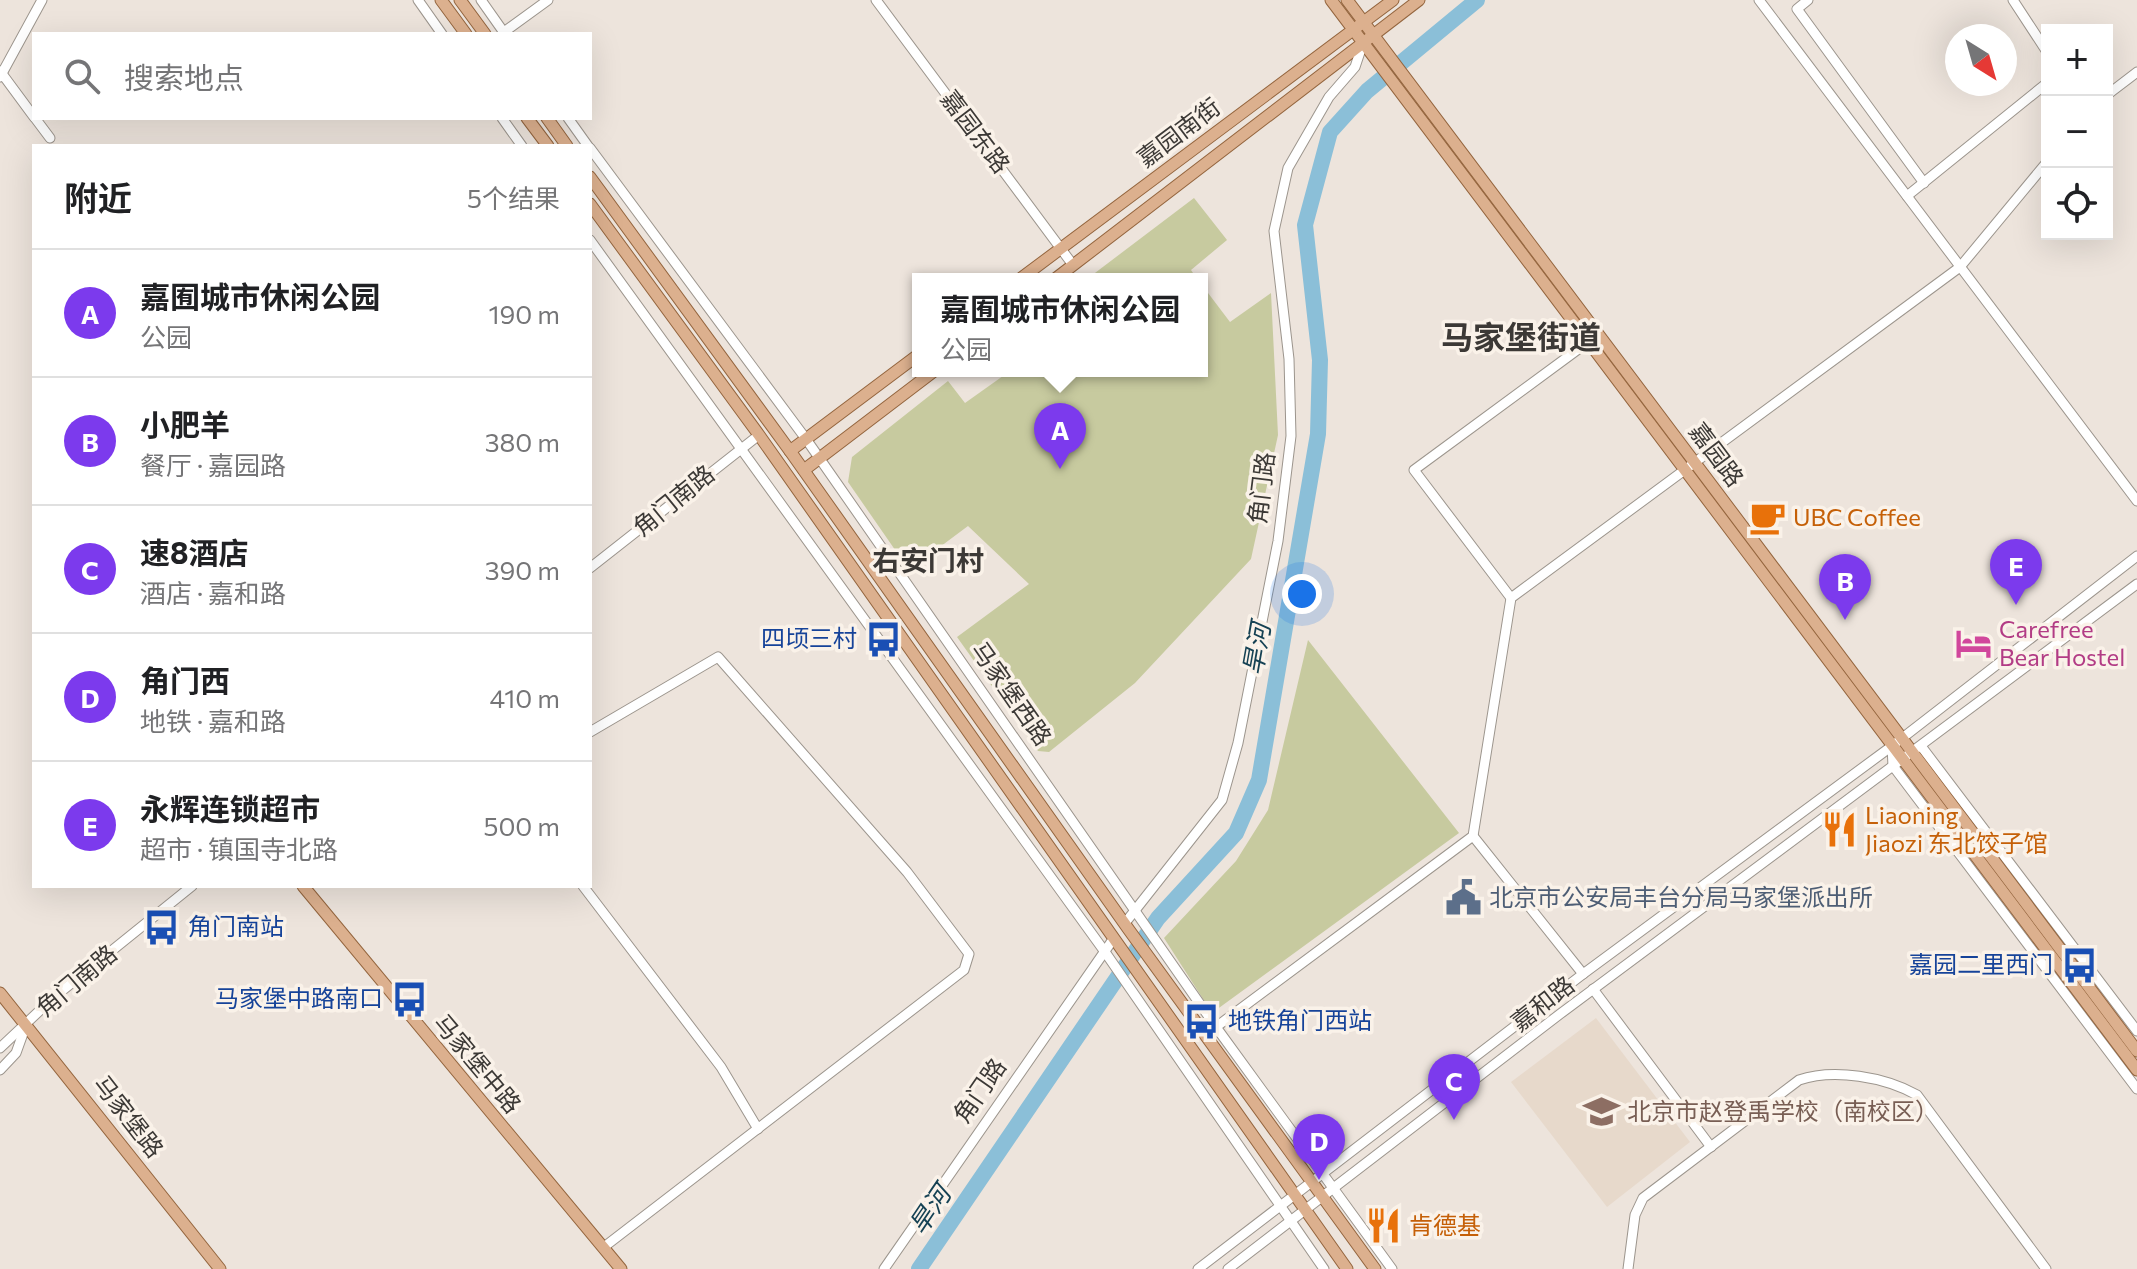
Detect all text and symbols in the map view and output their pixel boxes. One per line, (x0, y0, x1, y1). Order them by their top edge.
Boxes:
north arrow (1945, 24, 2017, 96)
map controls (2041, 24, 2113, 240)
button: + (2041, 24, 2113, 96)
search box (32, 32, 592, 120)
icon: search (60, 54, 104, 98)
text: 搜索地点 (124, 58, 244, 95)
street label: 嘉园东路 (936, 84, 1017, 178)
street label: 嘉园南街 (1131, 91, 1225, 172)
button: − (2041, 96, 2113, 168)
button: locate (2041, 168, 2113, 240)
text: 附近 (64, 176, 132, 218)
text: 5个结果 (467, 182, 560, 213)
popup (912, 273, 1208, 377)
text: 嘉囿城市休闲公园 (140, 277, 380, 314)
text: 嘉囿城市休闲公园 (940, 289, 1180, 326)
text: A (81, 298, 99, 329)
text: 190 m (488, 298, 560, 329)
district label: 马家堡街道 (1441, 316, 1601, 356)
text: 公园 (140, 321, 192, 352)
text: 公园 (940, 333, 992, 364)
pin: A (1034, 403, 1086, 469)
text: 小肥羊 (140, 405, 230, 442)
street label: 嘉园路 (1684, 417, 1750, 492)
text: B (81, 426, 99, 457)
text: 380 m (485, 426, 560, 457)
text: 餐厅 · 嘉园路 (140, 449, 286, 480)
street label: 角门路 (1242, 450, 1279, 525)
street label: 角门南路 (627, 458, 719, 541)
cafe icon: UBC Coffee (1748, 499, 1786, 537)
place label: UBC Coffee (1793, 502, 1921, 531)
text: 速8酒店 (140, 533, 249, 570)
pin: E (1990, 539, 2042, 605)
district label: 右安门村 (872, 543, 984, 577)
text: C (81, 554, 99, 585)
text: 390 m (485, 554, 560, 585)
pin: B (1819, 554, 1871, 620)
your location (1282, 574, 1322, 614)
text: 酒店 · 嘉和路 (140, 577, 286, 608)
place label: Carefree Bear Hostel (1999, 614, 2125, 671)
water label: 旱河 (1236, 616, 1276, 677)
bus stop icon: 四顷三村 (864, 620, 902, 658)
place label: 四顷三村 (761, 623, 857, 652)
hotel icon: Carefree Bear Hostel (1954, 625, 1992, 663)
street label: 马家堡西路 (966, 636, 1059, 751)
text: 角门西 (140, 661, 230, 698)
text: D (80, 682, 100, 713)
text: 410 m (489, 682, 560, 713)
text: 地铁 · 嘉和路 (140, 705, 286, 736)
text: 永辉连锁超市 (140, 789, 320, 826)
place label: Liaoning Jiaozi 东北饺子馆 (1865, 800, 2048, 857)
text: E (82, 810, 98, 841)
text: 500 m (483, 810, 560, 841)
restaurant icon: Liaoning Jiaozi 东北饺子馆 (1820, 811, 1858, 849)
text: 超市 · 镇国寺北路 (140, 833, 338, 864)
public building icon: 北京市公安局丰台分局马家堡派出所 (1444, 879, 1482, 917)
place label: 北京市公安局丰台分局马家堡派出所 (1489, 882, 1873, 911)
bus stop icon: 角门南站 (143, 908, 181, 946)
place label: 角门南站 (188, 911, 284, 940)
street label: 角门南路 (30, 938, 122, 1022)
bus stop icon: 嘉园二里西门 (2060, 946, 2098, 984)
place label: 嘉园二里西门 (1909, 949, 2053, 978)
street label: 嘉和路 (1505, 969, 1579, 1036)
bus stop icon: 马家堡中路南口 (390, 980, 428, 1018)
place label: 马家堡中路南口 (215, 983, 383, 1012)
bus stop icon: 地铁角门西站 (1183, 1002, 1221, 1040)
place label: 地铁角门西站 (1228, 1005, 1372, 1034)
street label: 马家堡中路 (428, 1008, 528, 1118)
street label: 角门路 (946, 1052, 1011, 1128)
pin: C (1428, 1054, 1480, 1120)
street label: 马家堡路 (88, 1069, 170, 1163)
school or university icon: 北京市赵登禹学校（南校区） (1582, 1093, 1620, 1131)
place label: 北京市赵登禹学校（南校区） (1627, 1096, 1939, 1125)
pin: D (1293, 1114, 1345, 1180)
water label: 旱河 (901, 1175, 959, 1239)
restaurant icon: 肯德基 (1364, 1207, 1402, 1245)
place label: 肯德基 (1409, 1210, 1481, 1239)

